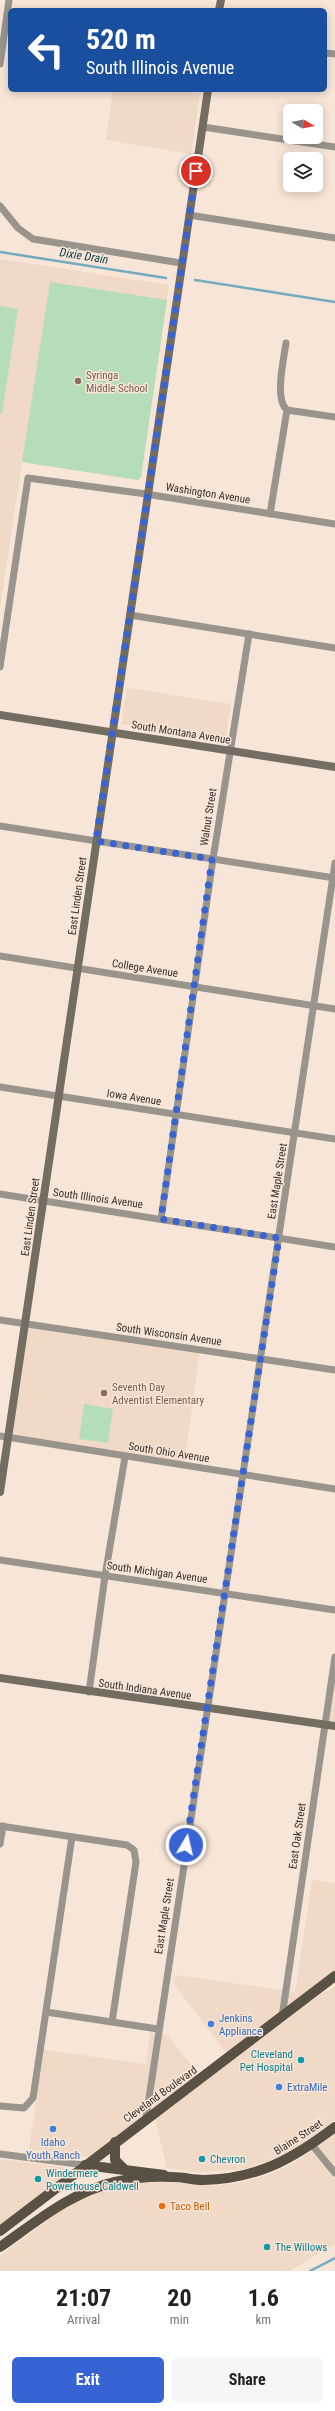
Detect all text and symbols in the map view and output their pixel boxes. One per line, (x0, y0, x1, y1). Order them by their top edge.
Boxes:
text: 520 m (86, 23, 156, 56)
icon: left (20, 24, 72, 76)
text: South Illinois Avenue (86, 57, 234, 78)
north arrow (283, 104, 323, 144)
map controls (283, 104, 323, 192)
button: layers (283, 152, 323, 192)
pin (179, 154, 213, 188)
icon: arrive (185, 160, 207, 182)
water label: Dixie Drain (59, 245, 110, 267)
place label: Syringa Middle School (86, 369, 148, 395)
marker: Syringa Middle School (73, 376, 83, 386)
street label: Washington Avenue (165, 480, 251, 507)
street label: South Montana Avenue (130, 718, 231, 747)
street label: Walnut Street (198, 787, 219, 847)
street label: East Linden Street (66, 856, 89, 936)
street label: College Avenue (111, 957, 179, 980)
street label: Iowa Avenue (106, 1087, 162, 1108)
street label: East Maple Street (265, 1142, 290, 1220)
street label: East Linden Street (19, 1177, 42, 1257)
street label: South Illinois Avenue (52, 1186, 144, 1211)
street label: South Wisconsin Avenue (115, 1321, 223, 1348)
place label: Seventh Day Adventist Elementary (112, 1381, 204, 1407)
marker: Seventh Day Adventist Elementary (99, 1388, 109, 1398)
street label: South Ohio Avenue (128, 1440, 210, 1465)
street label: South Michigan Avenue (106, 1559, 208, 1586)
street label: South Indiana Avenue (98, 1677, 192, 1702)
street label: East Oak Street (286, 1802, 309, 1870)
position arrow (165, 1824, 207, 1866)
street label: East Maple Street (152, 1877, 177, 1955)
place label: Jenkins Appliance (219, 2012, 262, 2038)
marker: Jenkins Appliance (206, 2019, 216, 2029)
place label: Cleveland Pet Hospital (240, 2048, 293, 2074)
marker: Cleveland Pet Hospital (296, 2055, 306, 2065)
street label: Cleveland Boulevard (121, 2063, 200, 2125)
place label: ExtraMile (287, 2081, 327, 2094)
marker: ExtraMile (274, 2082, 284, 2092)
street label: Blaine Street (272, 2117, 325, 2158)
marker: Idaho Youth Ranch (48, 2124, 58, 2134)
place label: Idaho Youth Ranch (26, 2136, 80, 2162)
place label: Chevron (210, 2153, 245, 2166)
marker: Chevron (197, 2154, 207, 2164)
place label: Windermere Powerhouse Caldwell (46, 2167, 139, 2193)
marker: Windermere Powerhouse Caldwell (33, 2174, 43, 2184)
place label: Taco Bell (170, 2200, 210, 2213)
marker: Taco Bell (157, 2201, 167, 2211)
place label: The Willows (275, 2241, 327, 2254)
marker: The Willows (262, 2242, 272, 2252)
text: 21:07 (56, 2284, 111, 2312)
text: 20 (167, 2284, 192, 2312)
text: 1.6 (248, 2284, 279, 2312)
text: Arrival (67, 2312, 100, 2327)
text: min (170, 2312, 189, 2327)
text: km (255, 2312, 271, 2327)
button: Exit (12, 2357, 164, 2403)
button: Share (172, 2357, 323, 2403)

